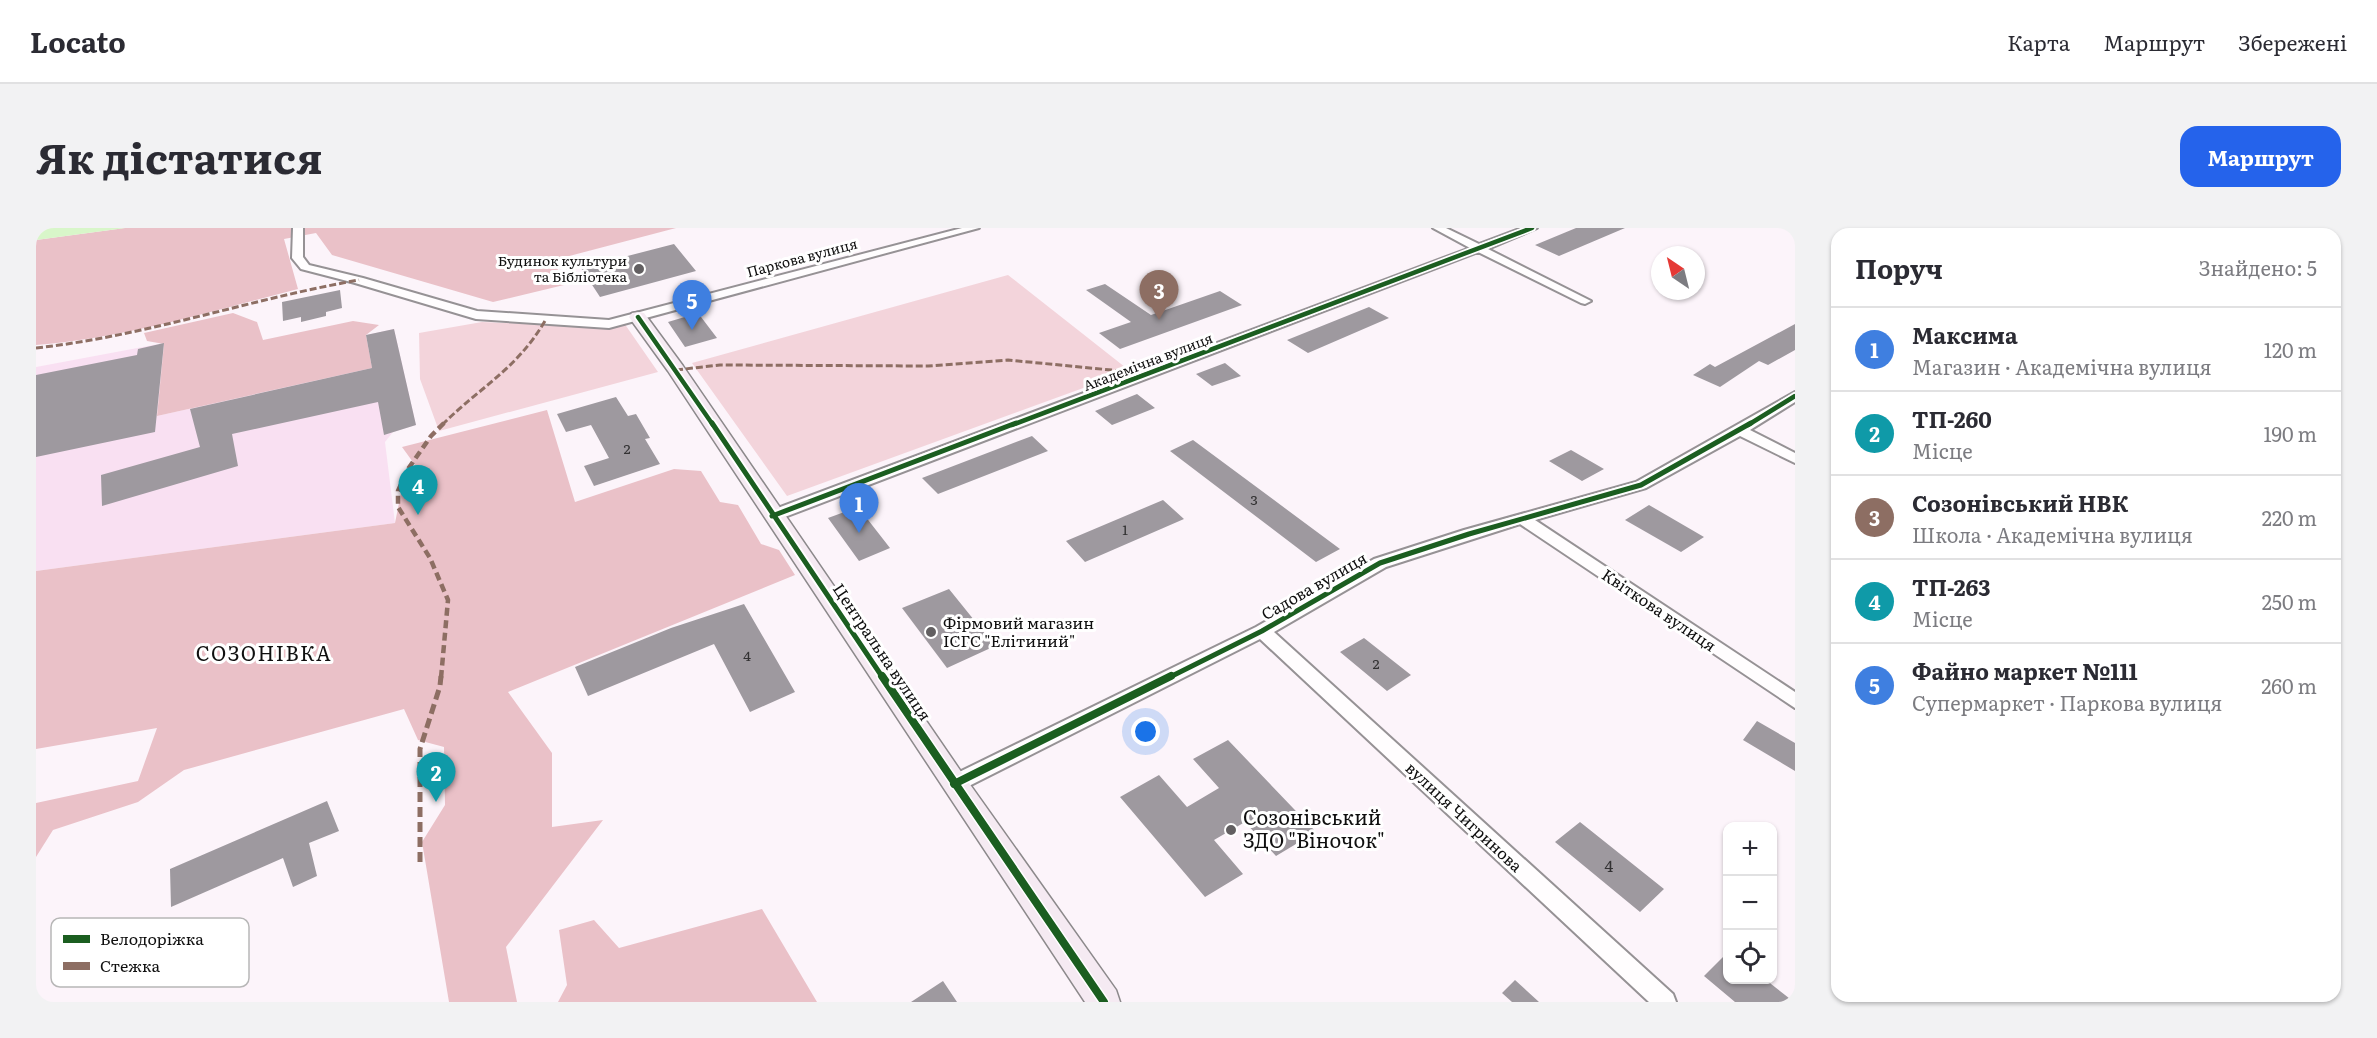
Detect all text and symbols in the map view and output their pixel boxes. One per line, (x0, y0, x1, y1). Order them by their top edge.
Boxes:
text: Locato (30, 20, 126, 62)
text: Карта (2007, 26, 2070, 57)
text: Маршрут (2103, 26, 2205, 57)
text: Збережені (2238, 26, 2347, 57)
text: Як дістатися (36, 125, 323, 187)
button: Маршрут (2180, 126, 2341, 187)
street label: Паркова вулиця (744, 233, 859, 281)
north arrow (1651, 246, 1705, 300)
text: Поруч (1855, 248, 1943, 287)
place label: Будинок культури та Бібліотека (498, 250, 627, 286)
text: Знайдено: 5 (2199, 252, 2317, 282)
marker: Будинок культури та Бібліотека (632, 262, 646, 276)
pin: 3 (1140, 270, 1178, 320)
pin: 5 (672, 280, 712, 330)
text: Максима (1912, 318, 2018, 351)
street label: Академічна вулиця (1080, 327, 1215, 395)
text: 1 (1870, 334, 1879, 364)
text: 120 m (2264, 334, 2317, 364)
text: Магазин · Академічна вулиця (1912, 351, 2212, 381)
text: ТП-260 (1912, 402, 1992, 435)
text: 2 (1869, 418, 1880, 448)
text: 190 m (2263, 418, 2317, 448)
text: Місце (1912, 435, 1973, 465)
house number: 2 (623, 438, 631, 458)
pin: 4 (398, 466, 437, 515)
pin: 1 (840, 484, 878, 533)
text: Созонівський НВК (1912, 486, 2129, 519)
house number: 3 (1250, 489, 1258, 509)
text: 3 (1869, 502, 1880, 532)
text: 220 m (2262, 502, 2317, 532)
house number: 1 (1122, 519, 1128, 539)
text: Школа · Академічна вулиця (1912, 519, 2193, 549)
street label: Садова вулиця (1256, 545, 1371, 625)
street label: Квіткова вулиця (1597, 562, 1722, 656)
text: ТП-263 (1912, 570, 1990, 603)
street label: Центральна вулиця (828, 578, 938, 725)
text: 4 (1868, 586, 1881, 616)
text: 250 m (2262, 586, 2317, 616)
text: Місце (1912, 603, 1973, 633)
place label: Фірмовий магазин ІСГС "Елітиний" (943, 610, 1094, 652)
marker: Фірмовий магазин ІСГС "Елітиний" (924, 625, 938, 639)
district label: СОЗОНІВКА (196, 637, 332, 667)
house number: 4 (743, 645, 751, 665)
house number: 2 (1372, 653, 1380, 673)
text: Файно маркет №111 (1912, 654, 2138, 687)
text: 5 (1869, 670, 1880, 700)
text: 260 m (2261, 670, 2317, 700)
text: Супермаркет · Паркова вулиця (1912, 687, 2222, 717)
your location (1131, 717, 1160, 746)
pin: 2 (416, 752, 456, 802)
street label: вулиця Чигринова (1401, 756, 1529, 877)
place label: Созонівський ЗДО "Віночок" (1243, 801, 1385, 854)
map controls (1723, 822, 1777, 984)
button: + (1723, 822, 1777, 876)
marker: Созонівський ЗДО "Віночок" (1224, 823, 1238, 837)
house number: 4 (1605, 853, 1614, 877)
button: − (1723, 876, 1777, 930)
legend (51, 918, 249, 987)
text: Велодоріжка (100, 926, 204, 950)
button: locate (1723, 930, 1777, 984)
text: Стежка (100, 953, 161, 977)

